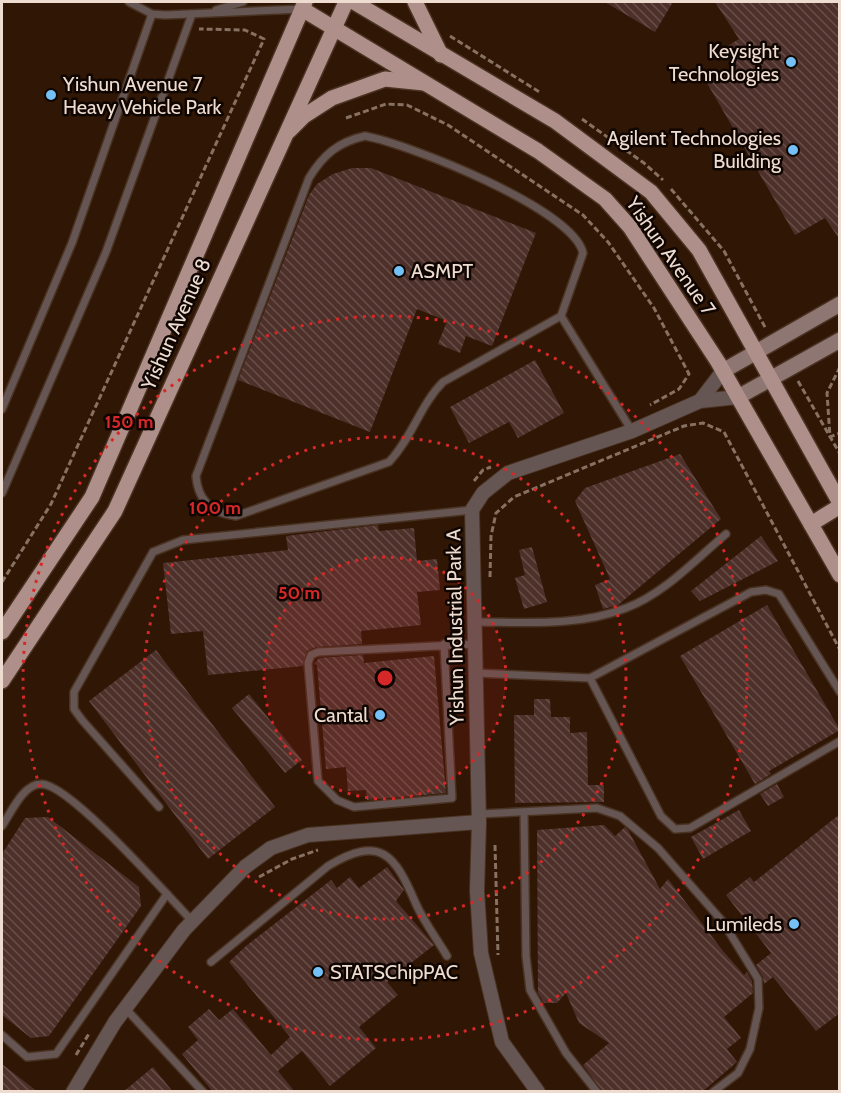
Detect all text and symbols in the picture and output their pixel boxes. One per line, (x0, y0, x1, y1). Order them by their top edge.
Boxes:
place label: Keysight Technologies (669, 39, 779, 86)
marker: Keysight Technologies (784, 55, 798, 69)
place label: Yishun Avenue 7 Heavy Vehicle Park (62, 72, 222, 119)
marker: Yishun Avenue 7 Heavy Vehicle Park (44, 88, 58, 102)
place label: Agilent Technologies Building (607, 126, 782, 173)
marker: Agilent Technologies Building (786, 143, 800, 157)
street label: Yishun Avenue 7 (621, 191, 721, 320)
street label: Yishun Avenue 8 (136, 254, 216, 395)
place label: ASMPT (411, 259, 474, 283)
marker: ASMPT (392, 264, 406, 278)
text: 150 m (105, 411, 153, 433)
text: 100 m (189, 497, 241, 519)
street label: Yishun Industrial Park A (441, 528, 469, 726)
text: 50 m (278, 582, 320, 604)
centre of rings (375, 668, 395, 688)
place label: Cantal (314, 703, 368, 727)
marker: Cantal (373, 708, 387, 722)
place label: Lumileds (706, 912, 782, 936)
marker: Lumileds (787, 917, 801, 931)
place label: STATSChipPAC (330, 960, 458, 984)
marker: STATSChipPAC (311, 965, 325, 979)

